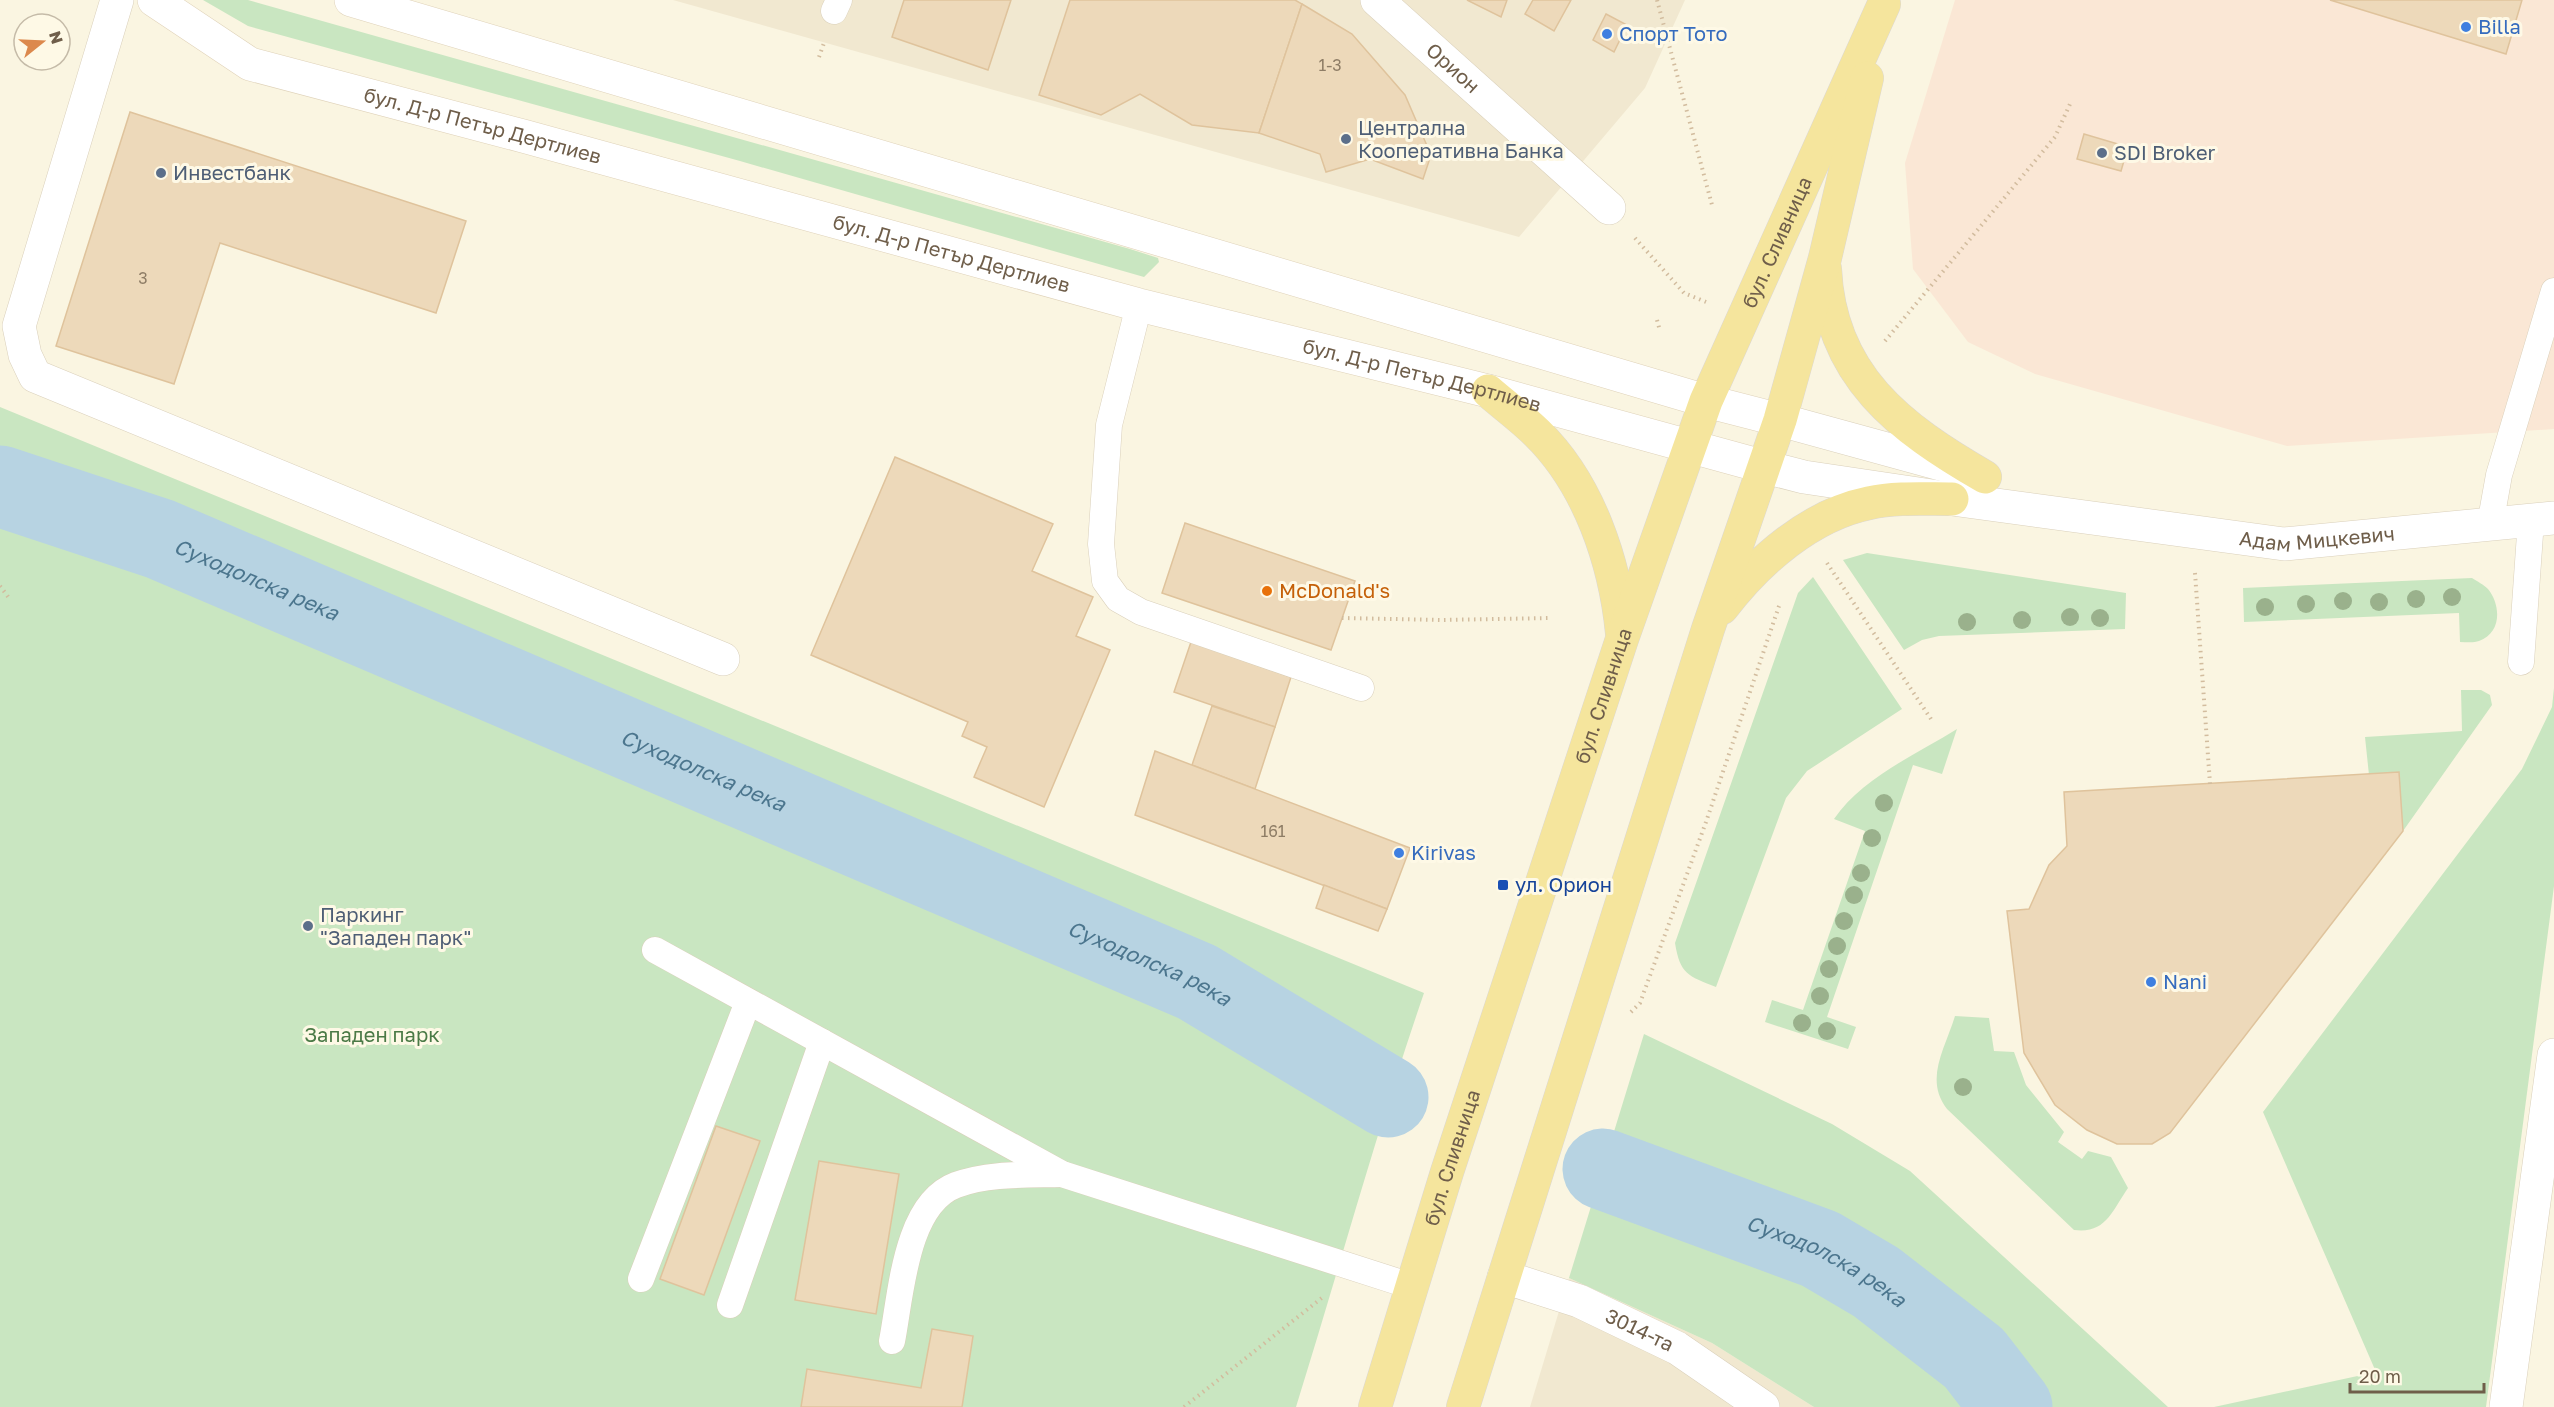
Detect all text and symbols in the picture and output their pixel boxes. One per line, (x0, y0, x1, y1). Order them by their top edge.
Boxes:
north arrow (12, 12, 72, 72)
place label: Billa (2478, 14, 2521, 38)
marker: Billa (2459, 20, 2473, 34)
place label: Спорт Тото (1619, 21, 1728, 45)
marker: Спорт Тото (1600, 27, 1614, 41)
text: N (45, 28, 68, 46)
street label: Орион (1422, 37, 1485, 97)
house number: 1-3 (1318, 55, 1342, 75)
street label: бул. Д-р Петър Дертлиев (362, 82, 604, 168)
place label: Централна Кооперативна Банка (1358, 115, 1564, 162)
marker: Централна Кооперативна Банка (1339, 132, 1353, 146)
place label: SDI Broker (2114, 140, 2216, 164)
marker: SDI Broker (2095, 146, 2109, 160)
place label: Инвестбанк (173, 160, 291, 184)
marker: Инвестбанк (154, 166, 168, 180)
street label: бул. Сливница (1736, 172, 1816, 311)
street label: бул. Д-р Петър Дертлиев (831, 209, 1073, 297)
house number: 3 (138, 268, 148, 288)
street label: бул. Д-р Петър Дертлиев (1301, 333, 1544, 416)
street label: Адам Мицкевич (2238, 520, 2396, 556)
water label: Суходолска река (170, 532, 344, 626)
place label: McDonald's (1279, 578, 1390, 602)
marker: McDonald's (1260, 584, 1274, 598)
street label: бул. Сливница (1569, 624, 1636, 766)
water label: Суходолска река (617, 723, 791, 817)
house number: 161 (1260, 821, 1286, 841)
place label: Kirivas (1411, 840, 1476, 864)
marker: Kirivas (1392, 846, 1406, 860)
place label: ул. Орион (1515, 872, 1612, 896)
marker: ул. Орион (1496, 878, 1510, 892)
place label: Паркинг "Западен парк" (320, 902, 471, 949)
water label: Суходолска река (1064, 914, 1237, 1012)
marker: Паркинг "Западен парк" (301, 919, 315, 933)
place label: Nani (2163, 969, 2207, 993)
marker: Nani (2144, 975, 2158, 989)
park label: Западен парк (304, 1022, 440, 1046)
street label: бул. Сливница (1418, 1086, 1484, 1228)
water label: Суходолска река (1743, 1209, 1912, 1313)
street label: 3014-та (1602, 1303, 1678, 1356)
scale bar (2350, 1356, 2484, 1394)
text: 20 m (2359, 1365, 2401, 1387)

